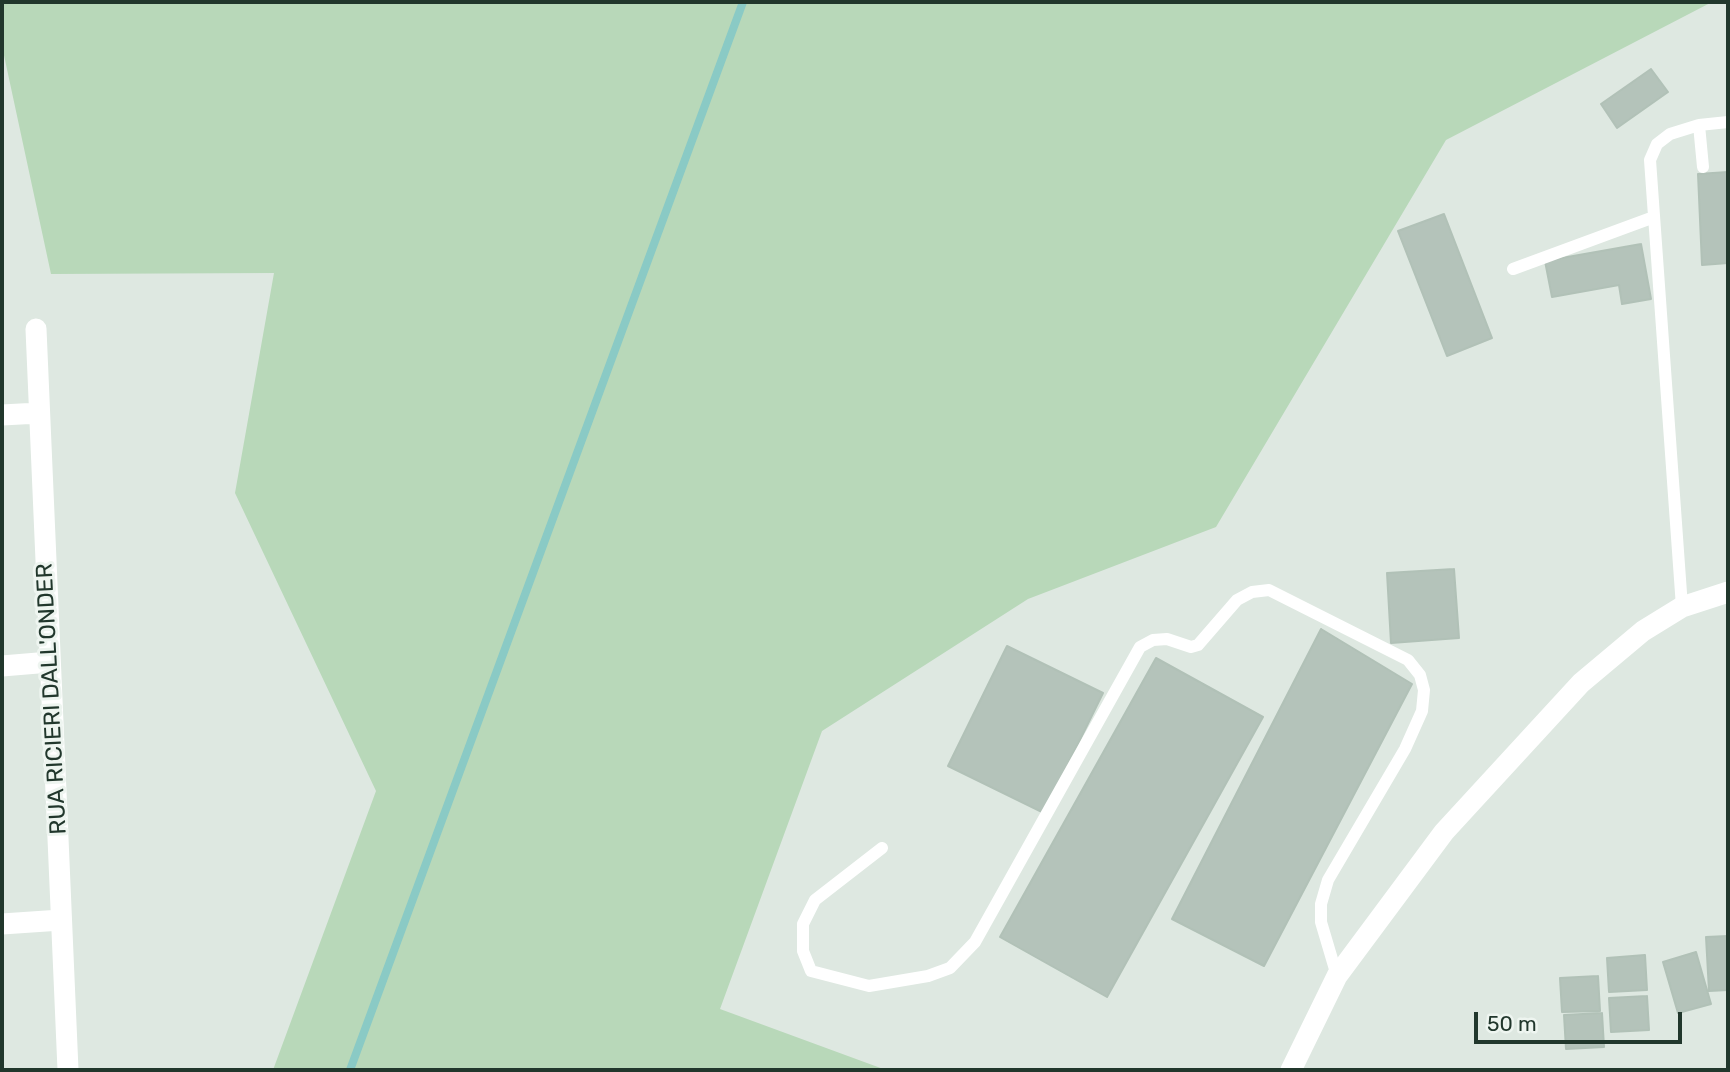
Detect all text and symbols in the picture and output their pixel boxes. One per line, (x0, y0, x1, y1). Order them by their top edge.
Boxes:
street label: RUA RICIERI DALL'ONDER (31, 563, 73, 835)
scale bar (1478, 998, 1686, 1042)
text: 50 m (1487, 1011, 1537, 1036)

